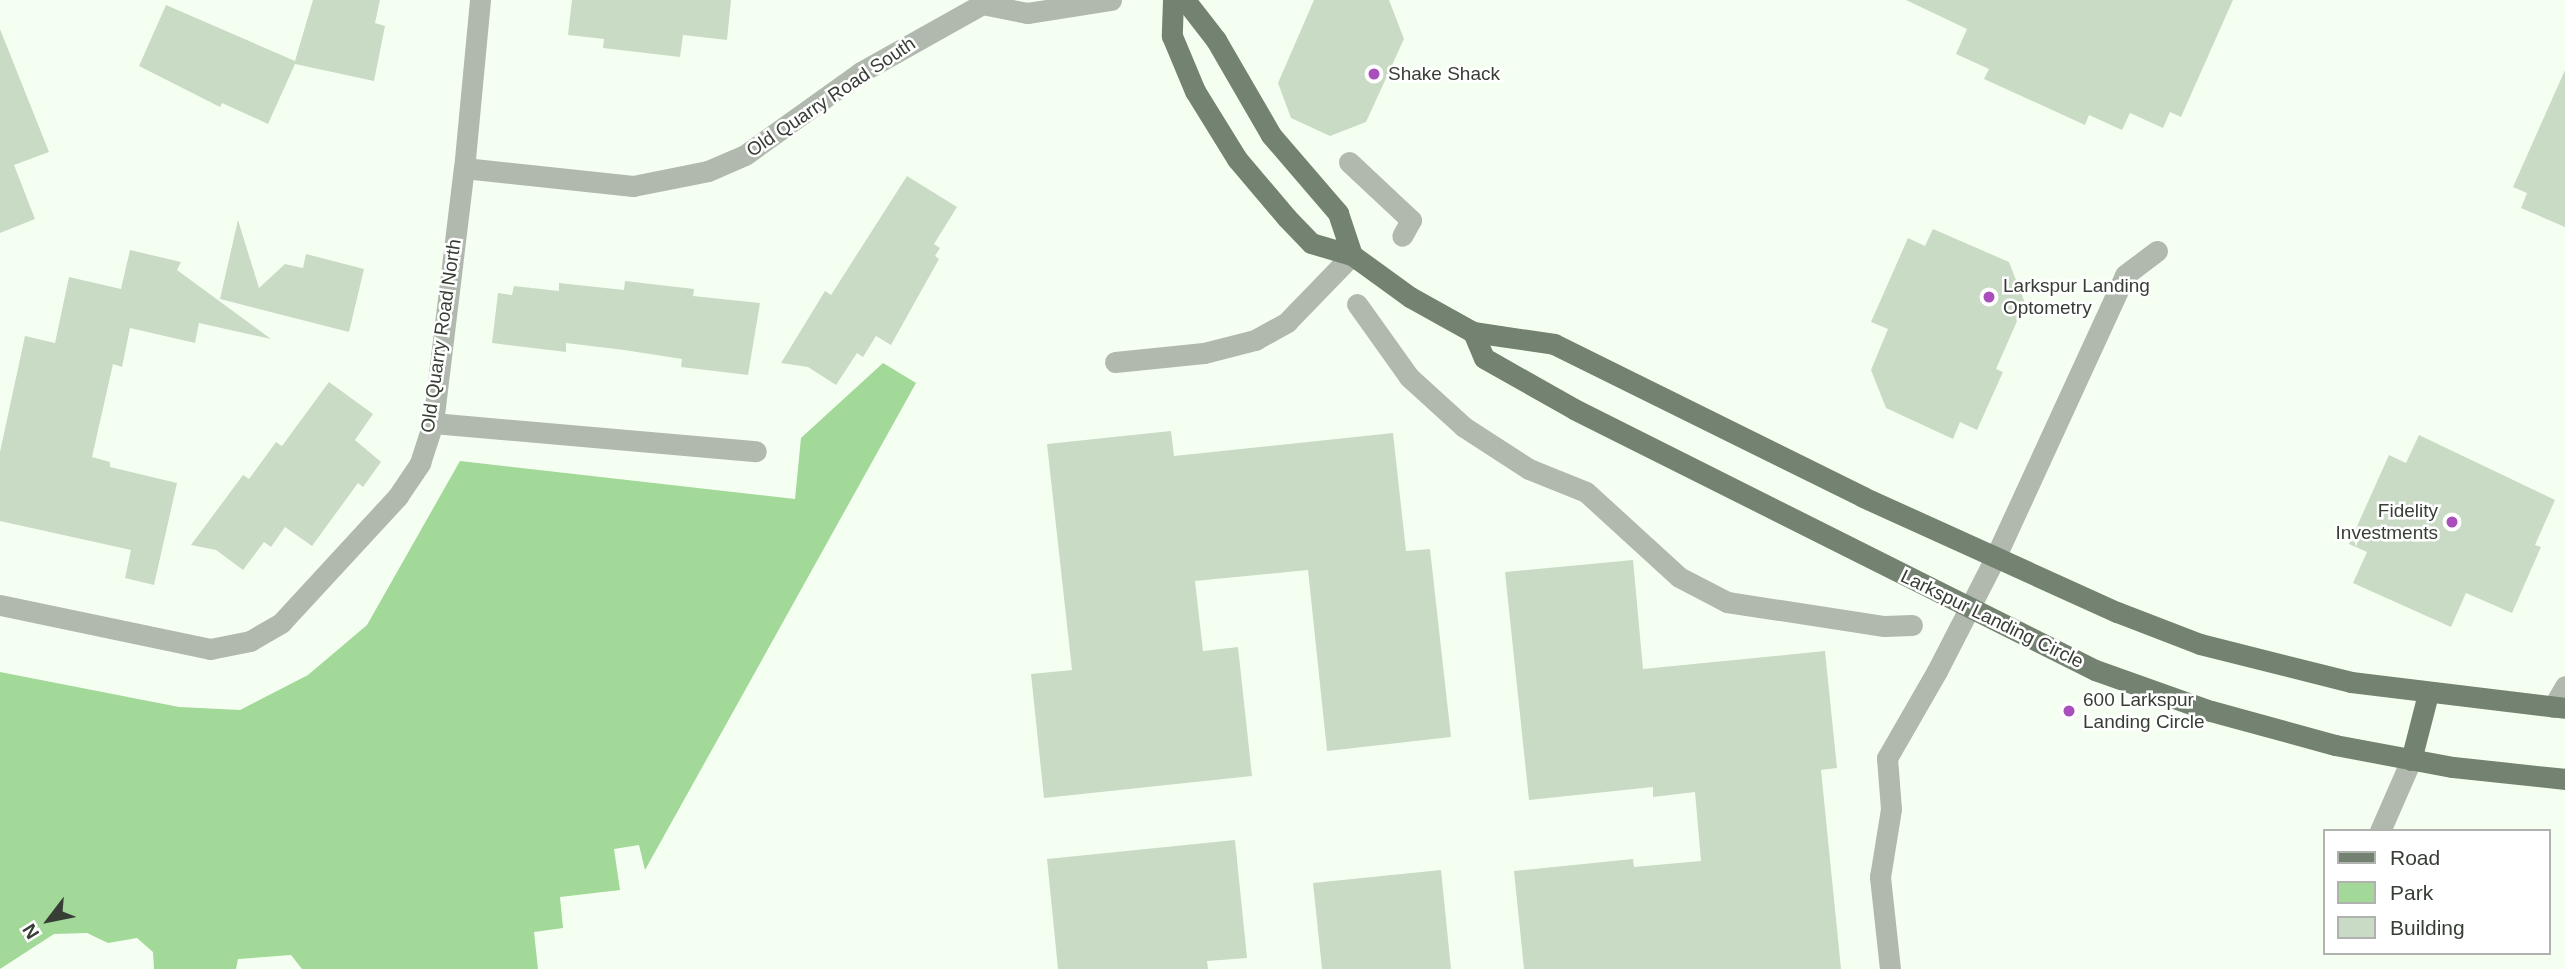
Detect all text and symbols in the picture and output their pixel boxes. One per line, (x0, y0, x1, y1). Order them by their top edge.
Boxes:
street label: Old Quarry Road South (742, 32, 920, 162)
place label: Shake Shack (1388, 63, 1500, 85)
marker: Shake Shack (1366, 66, 1382, 82)
street label: Old Quarry Road North (416, 238, 466, 434)
place label: Larkspur Landing Optometry (2003, 275, 2150, 319)
marker: Larkspur Landing Optometry (1981, 289, 1997, 305)
place label: Fidelity Investments (2336, 500, 2438, 544)
marker: Fidelity Investments (2444, 514, 2460, 530)
street label: Larkspur Landing Circle (1897, 565, 2087, 673)
place label: 600 Larkspur Landing Circle (2083, 689, 2204, 733)
marker: 600 Larkspur Landing Circle (2061, 703, 2077, 719)
legend (2324, 829, 2551, 955)
text: Road (2390, 846, 2440, 869)
text: Park (2390, 881, 2433, 904)
north arrow (14, 885, 84, 955)
text: Building (2390, 916, 2465, 939)
text: N (18, 920, 43, 943)

